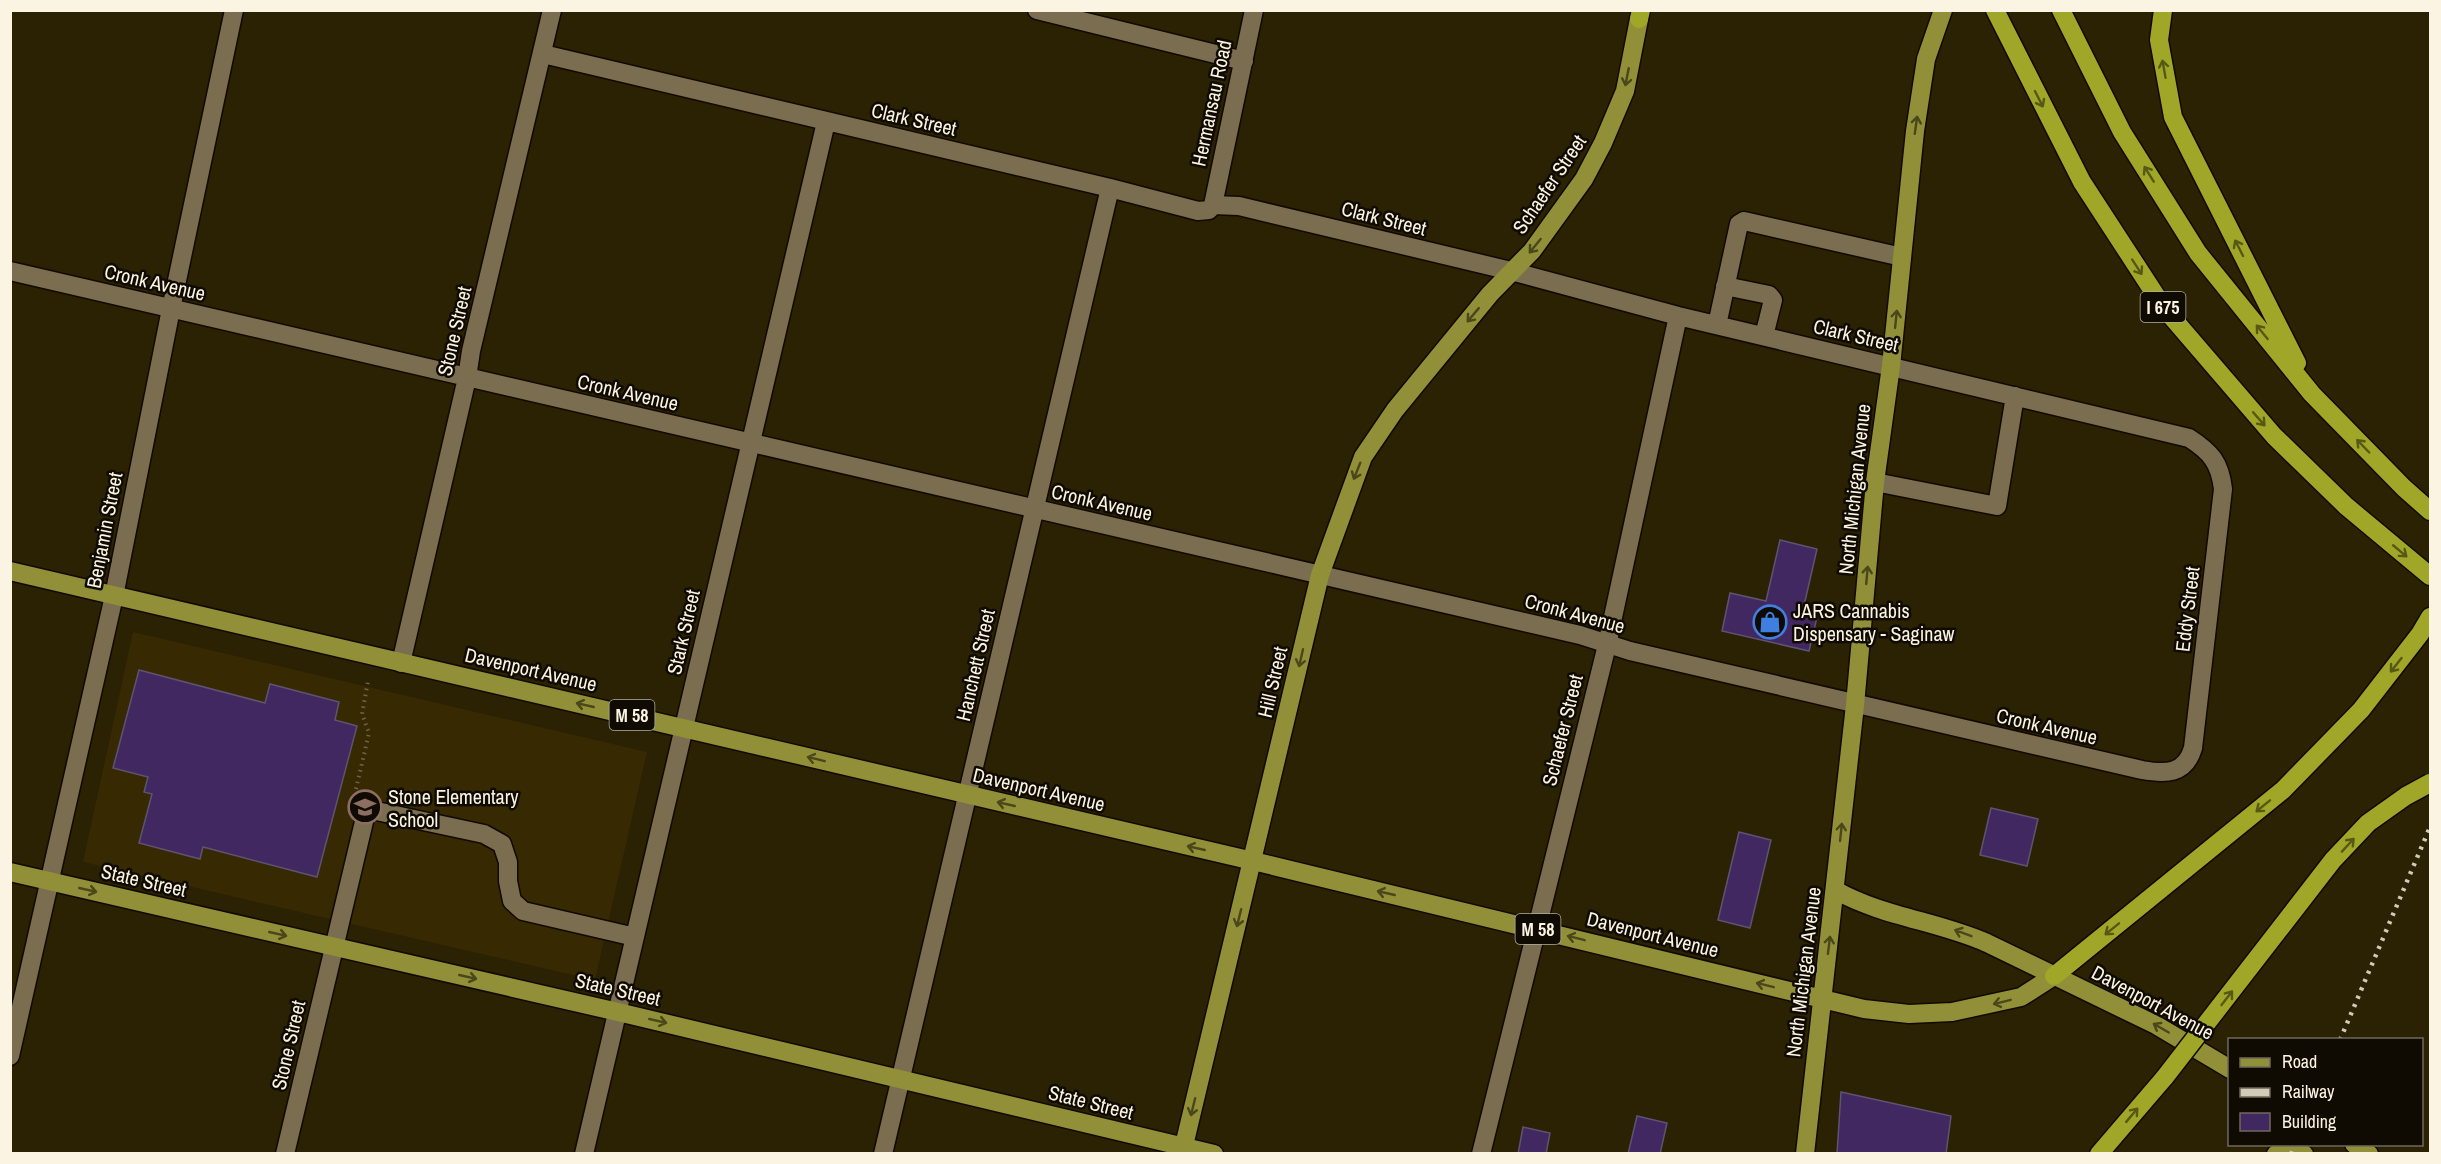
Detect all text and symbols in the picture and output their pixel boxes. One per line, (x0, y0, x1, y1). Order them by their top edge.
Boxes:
street label: Hermansau Road (1184, 37, 1238, 169)
one-way arrow (2159, 60, 2170, 80)
one-way arrow (1621, 66, 1632, 86)
one-way arrow (2034, 89, 2046, 107)
street label: Clark Street (869, 96, 960, 142)
one-way arrow (1911, 116, 1922, 135)
street label: Schaefer Street (1506, 129, 1592, 239)
one-way arrow (2142, 166, 2154, 183)
street label: Clark Street (1339, 194, 1430, 242)
one-way arrow (1528, 238, 1541, 254)
one-way arrow (2232, 239, 2244, 257)
street label: Cronk Avenue (102, 257, 208, 307)
one-way arrow (2131, 258, 2143, 275)
street label: Stone Street (431, 283, 478, 378)
road number: I 675 (2140, 292, 2186, 322)
one-way arrow (1467, 307, 1480, 323)
one-way arrow (1891, 309, 1902, 329)
street label: Clark Street (1811, 312, 1902, 358)
one-way arrow (2256, 324, 2269, 340)
street label: Cronk Avenue (575, 367, 681, 417)
street label: North Michigan Avenue (1832, 402, 1876, 576)
one-way arrow (2252, 411, 2266, 426)
one-way arrow (2356, 439, 2371, 454)
one-way arrow (1351, 462, 1362, 480)
street label: Benjamin Street (80, 469, 129, 590)
street label: Cronk Avenue (1049, 477, 1155, 527)
one-way arrow (2391, 544, 2407, 557)
street label: Eddy Street (2168, 564, 2206, 653)
one-way arrow (1862, 566, 1873, 586)
street label: Stark Street (660, 586, 706, 677)
street label: Cronk Avenue (1522, 587, 1628, 639)
place label: JARS Cannabis Dispensary - Saginaw (1793, 597, 1954, 647)
shop icon: JARS Cannabis Dispensary - Saginaw (1752, 604, 1788, 640)
street label: Hanchett Street (949, 606, 1001, 724)
street label: Davenport Avenue (462, 641, 600, 697)
street label: Hill Street (1251, 643, 1293, 720)
one-way arrow (1294, 648, 1306, 667)
one-way arrow (2390, 656, 2403, 672)
street label: Schaefer Street (1535, 671, 1589, 789)
one-way arrow (576, 698, 595, 710)
road number: M 58 (610, 700, 654, 730)
street label: Cronk Avenue (1994, 701, 2100, 751)
one-way arrow (807, 753, 826, 765)
street label: Davenport Avenue (970, 761, 1108, 817)
place label: Stone Elementary School (388, 783, 519, 833)
school or university icon: Stone Elementary School (347, 789, 383, 825)
one-way arrow (997, 798, 1016, 810)
one-way arrow (2256, 799, 2271, 813)
one-way arrow (1836, 823, 1847, 842)
one-way arrow (2340, 838, 2354, 853)
one-way arrow (1187, 841, 1206, 853)
street label: State Street (99, 857, 190, 903)
one-way arrow (78, 885, 97, 896)
street label: North Michigan Avenue (1779, 885, 1827, 1059)
one-way arrow (1377, 886, 1396, 898)
street label: Davenport Avenue (1584, 905, 1722, 963)
one-way arrow (1233, 908, 1245, 927)
road number: M 58 (1516, 914, 1560, 944)
one-way arrow (2104, 923, 2120, 936)
one-way arrow (1954, 927, 1973, 938)
one-way arrow (268, 928, 287, 940)
one-way arrow (1567, 932, 1586, 944)
one-way arrow (1823, 935, 1834, 955)
street label: Davenport Avenue (2087, 958, 2219, 1046)
street label: State Street (573, 966, 664, 1012)
one-way arrow (458, 972, 477, 984)
one-way arrow (1756, 979, 1775, 991)
one-way arrow (2220, 990, 2233, 1006)
one-way arrow (1993, 996, 2012, 1008)
street label: Stone Street (265, 997, 312, 1092)
one-way arrow (648, 1016, 667, 1028)
one-way arrow (2153, 1022, 2170, 1034)
legend (2228, 1038, 2423, 1146)
text: Road (2282, 1049, 2317, 1074)
street label: State Street (1046, 1078, 1137, 1126)
text: Railway (2282, 1079, 2335, 1104)
one-way arrow (1186, 1097, 1198, 1116)
one-way arrow (2125, 1108, 2139, 1123)
text: Building (2282, 1109, 2337, 1134)

